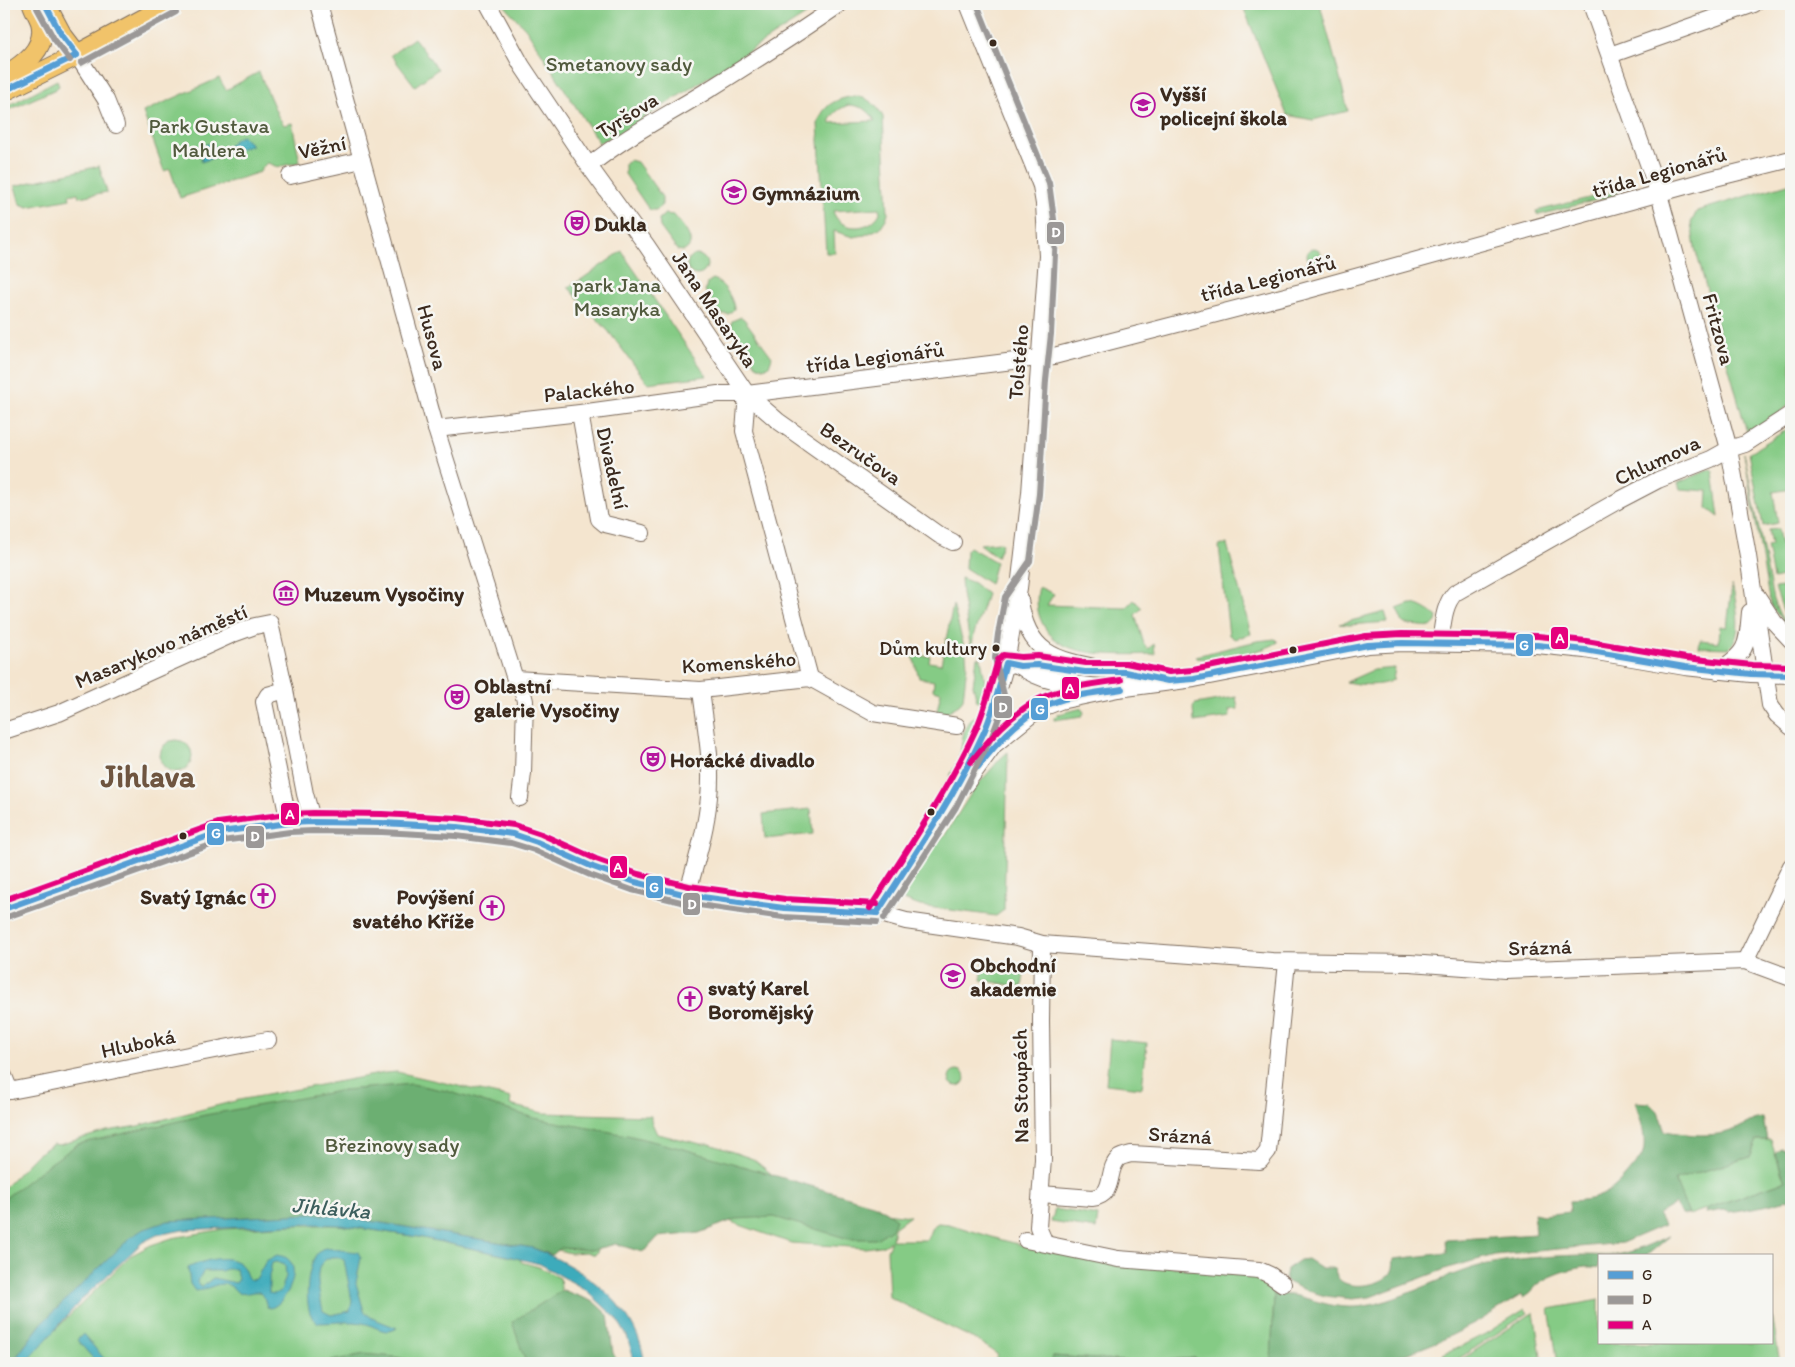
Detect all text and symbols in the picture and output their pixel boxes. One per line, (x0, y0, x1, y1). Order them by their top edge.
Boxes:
unlabelled marker (988, 38, 998, 48)
park label: Smetanovy sady (546, 51, 692, 76)
place label: Vyšší policejní škola (1159, 81, 1288, 131)
street label: Tyršova (592, 86, 662, 144)
school or university icon: Vyšší policejní škola (1130, 92, 1156, 118)
park label: Park Gustava Mahlera (149, 113, 270, 162)
street label: Věžní (296, 130, 349, 164)
street label: třída Legionářů (1589, 141, 1729, 203)
school or university icon: Gymnázium (721, 179, 747, 205)
place label: Gymnázium (752, 180, 861, 206)
theatre icon: Dukla (564, 210, 590, 236)
place label: Dukla (594, 211, 647, 236)
line badge: D (1046, 221, 1065, 245)
text: D (1051, 224, 1061, 241)
street label: Jana Masaryka (667, 246, 763, 372)
street label: třída Legionářů (1198, 249, 1339, 307)
park label: park Jana Masaryka (573, 272, 662, 321)
street label: Fritzova (1697, 290, 1741, 368)
street label: Husova (412, 302, 454, 373)
street label: Tolstého (1002, 323, 1034, 401)
street label: třída Legionářů (805, 336, 946, 378)
street label: Palackého (542, 373, 636, 407)
street label: Bezručova (815, 416, 907, 490)
street label: Divadelní (591, 424, 635, 512)
street label: Chlumova (1610, 429, 1704, 491)
museum icon: Muzeum Vysočiny (273, 580, 299, 606)
place label: Muzeum Vysočiny (304, 581, 465, 607)
street label: Masarykovo náměstí (71, 598, 252, 694)
line badge: A (1550, 626, 1569, 650)
text: A (1555, 630, 1566, 647)
line badge: G (1515, 633, 1534, 657)
place label: Dům kultury (879, 636, 988, 660)
text: G (1519, 637, 1529, 654)
marker: Dům kultury (991, 643, 1001, 653)
unlabelled marker (1288, 645, 1298, 655)
street label: Komenského (681, 646, 797, 678)
place label: Oblastní galerie Vysočiny (474, 673, 619, 723)
line badge: A (1061, 676, 1080, 700)
text: A (1065, 680, 1076, 697)
theatre icon: Oblastní galerie Vysočiny (444, 684, 470, 710)
line badge: D (993, 695, 1013, 719)
line badge: G (1030, 697, 1049, 721)
text: D (998, 699, 1008, 716)
text: G (1035, 701, 1045, 718)
theatre icon: Horácké divadlo (640, 746, 666, 772)
place label: Horácké divadlo (670, 747, 815, 772)
district label: Jihlava (100, 758, 196, 795)
line badge: A (280, 802, 300, 826)
text: A (285, 806, 296, 823)
unlabelled marker (926, 807, 936, 817)
line badge: G (206, 822, 225, 846)
text: G (211, 825, 221, 842)
line badge: D (245, 825, 265, 849)
text: D (250, 828, 260, 845)
unlabelled marker (178, 831, 188, 841)
line badge: A (609, 855, 628, 879)
text: A (613, 859, 624, 876)
line badge: G (645, 875, 664, 899)
text: G (649, 879, 659, 896)
church icon: Svatý Ignác (250, 883, 276, 909)
place label: Svatý Ignác (140, 884, 246, 910)
place label: Povýšení svatého Kříže (353, 884, 475, 933)
line badge: D (682, 892, 701, 916)
church icon: Povýšení svatého Kříže (479, 895, 505, 921)
text: D (687, 896, 697, 913)
street label: Srázná (1508, 933, 1572, 961)
place label: Obchodní akademie (970, 952, 1057, 1001)
school or university icon: Obchodní akademie (940, 963, 966, 989)
place label: svatý Karel Boromějský (708, 975, 813, 1025)
church icon: svatý Karel Boromějský (677, 986, 703, 1012)
street label: Hluboká (98, 1023, 178, 1063)
street label: Na Stoupách (1006, 1028, 1033, 1143)
street label: Srázná (1148, 1121, 1212, 1149)
park label: Březinovy sady (325, 1132, 459, 1157)
water label: Jihlávka (291, 1191, 372, 1225)
legend (1598, 1254, 1772, 1344)
text: G (1642, 1266, 1652, 1284)
text: D (1642, 1290, 1652, 1308)
text: A (1642, 1316, 1652, 1334)

